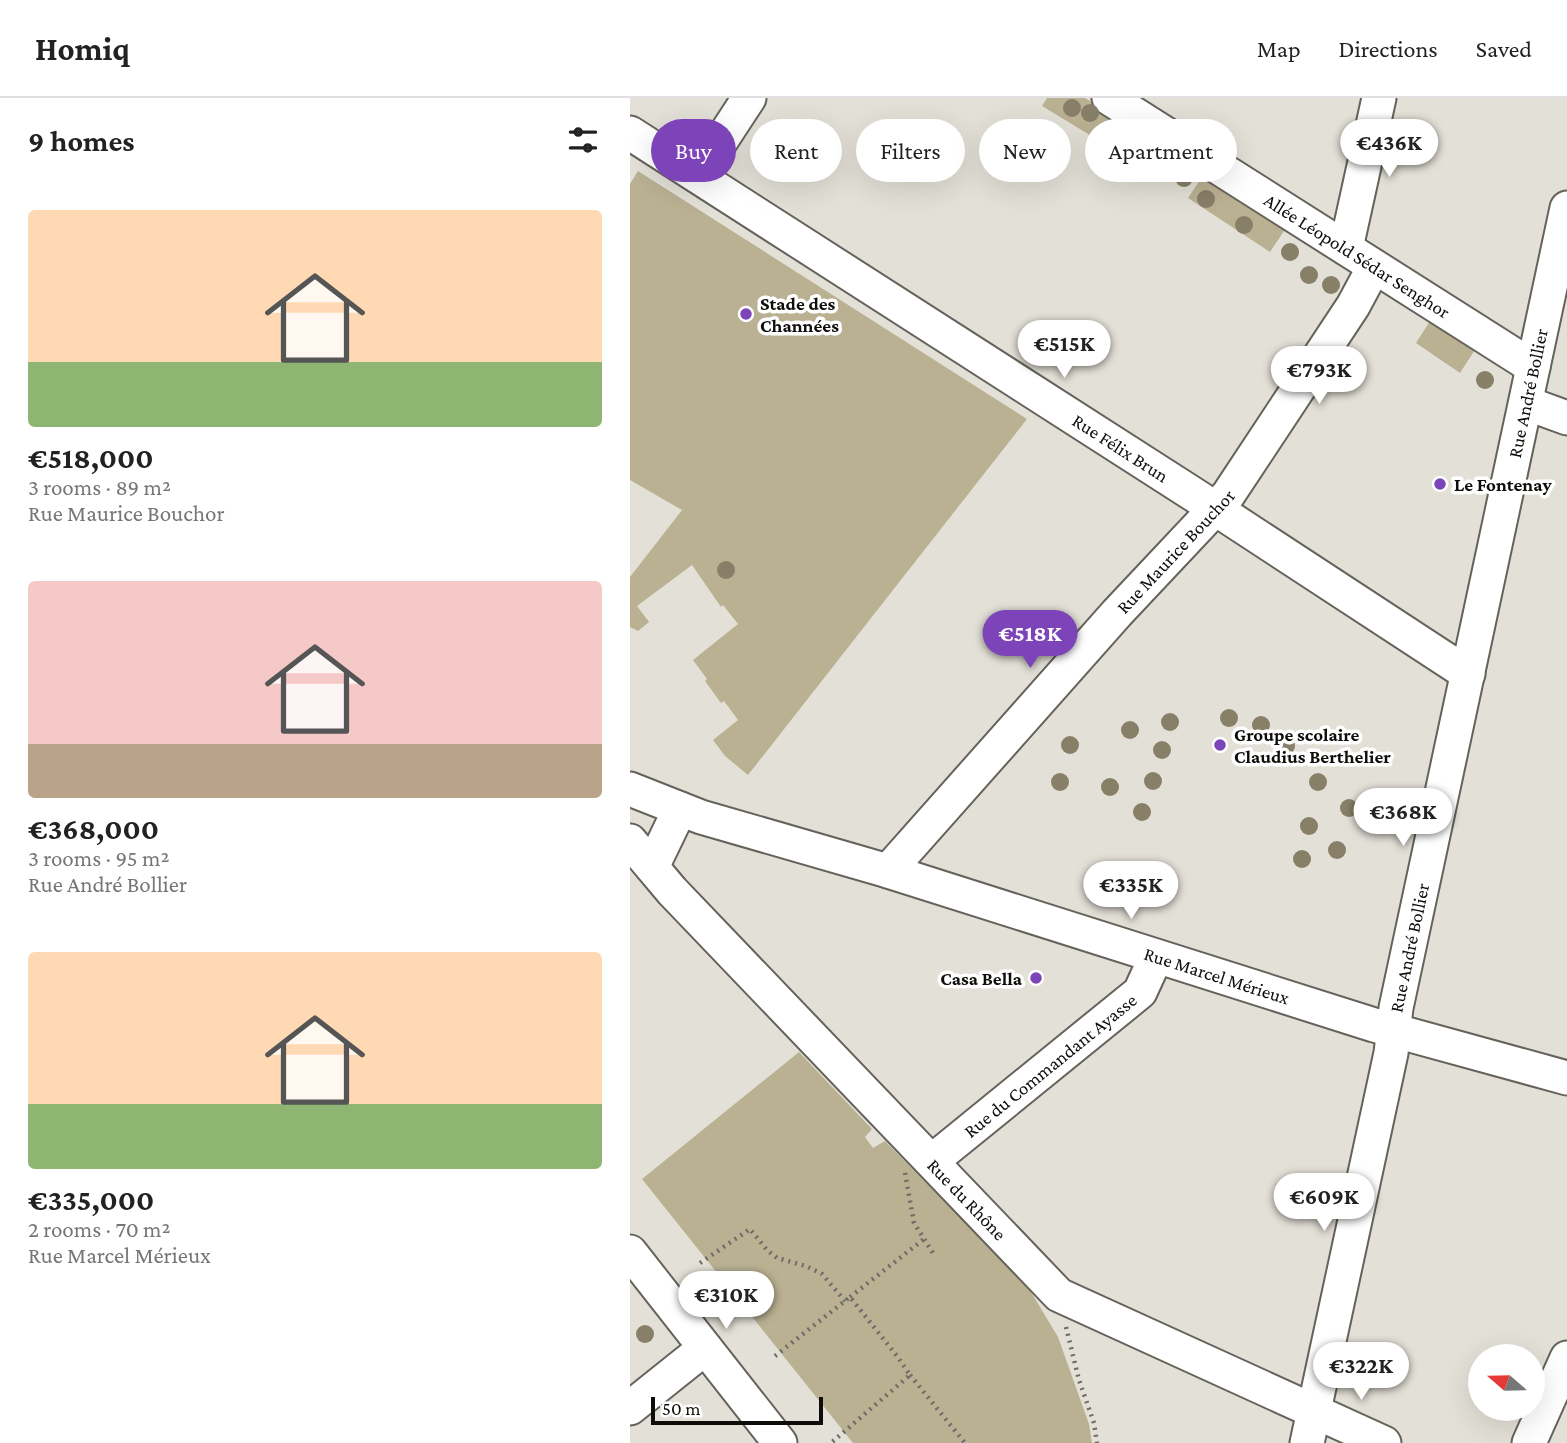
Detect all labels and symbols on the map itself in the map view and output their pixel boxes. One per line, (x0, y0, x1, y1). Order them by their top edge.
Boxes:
pin: €436K (1340, 120, 1438, 179)
street label: Allée Léopold Sédar Senghor (1260, 189, 1454, 323)
place label: Stade des Channées (760, 293, 839, 336)
marker: Stade des Channées (738, 306, 754, 322)
pin: €515K (1015, 320, 1113, 380)
street label: Rue André Bollier (1504, 326, 1552, 460)
pin: €793K (1270, 346, 1368, 406)
street label: Rue Félix Brun (1069, 410, 1172, 487)
place label: Le Fontenay (1454, 474, 1552, 495)
marker: Le Fontenay (1432, 476, 1448, 492)
street label: Rue Maurice Bouchor (1112, 486, 1240, 618)
pin: €518K (981, 610, 1079, 670)
place label: Groupe scolaire Claudius Berthelier (1234, 724, 1391, 767)
marker: Groupe scolaire Claudius Berthelier (1212, 737, 1228, 753)
pin: €368K (1354, 788, 1452, 848)
pin: €335K (1082, 862, 1180, 921)
street label: Rue André Bollier (1385, 881, 1433, 1014)
street label: Rue Marcel Mérieux (1142, 943, 1292, 1009)
place label: Casa Bella (940, 968, 1023, 989)
marker: Casa Bella (1028, 970, 1044, 986)
street label: Rue du Commandant Ayasse (960, 989, 1141, 1142)
street label: Rue du Rhône (923, 1154, 1011, 1245)
pin: €609K (1275, 1174, 1373, 1233)
pin: €310K (677, 1272, 775, 1331)
pin: €322K (1312, 1342, 1410, 1402)
north arrow (1468, 1344, 1545, 1421)
scale bar (651, 1394, 822, 1426)

